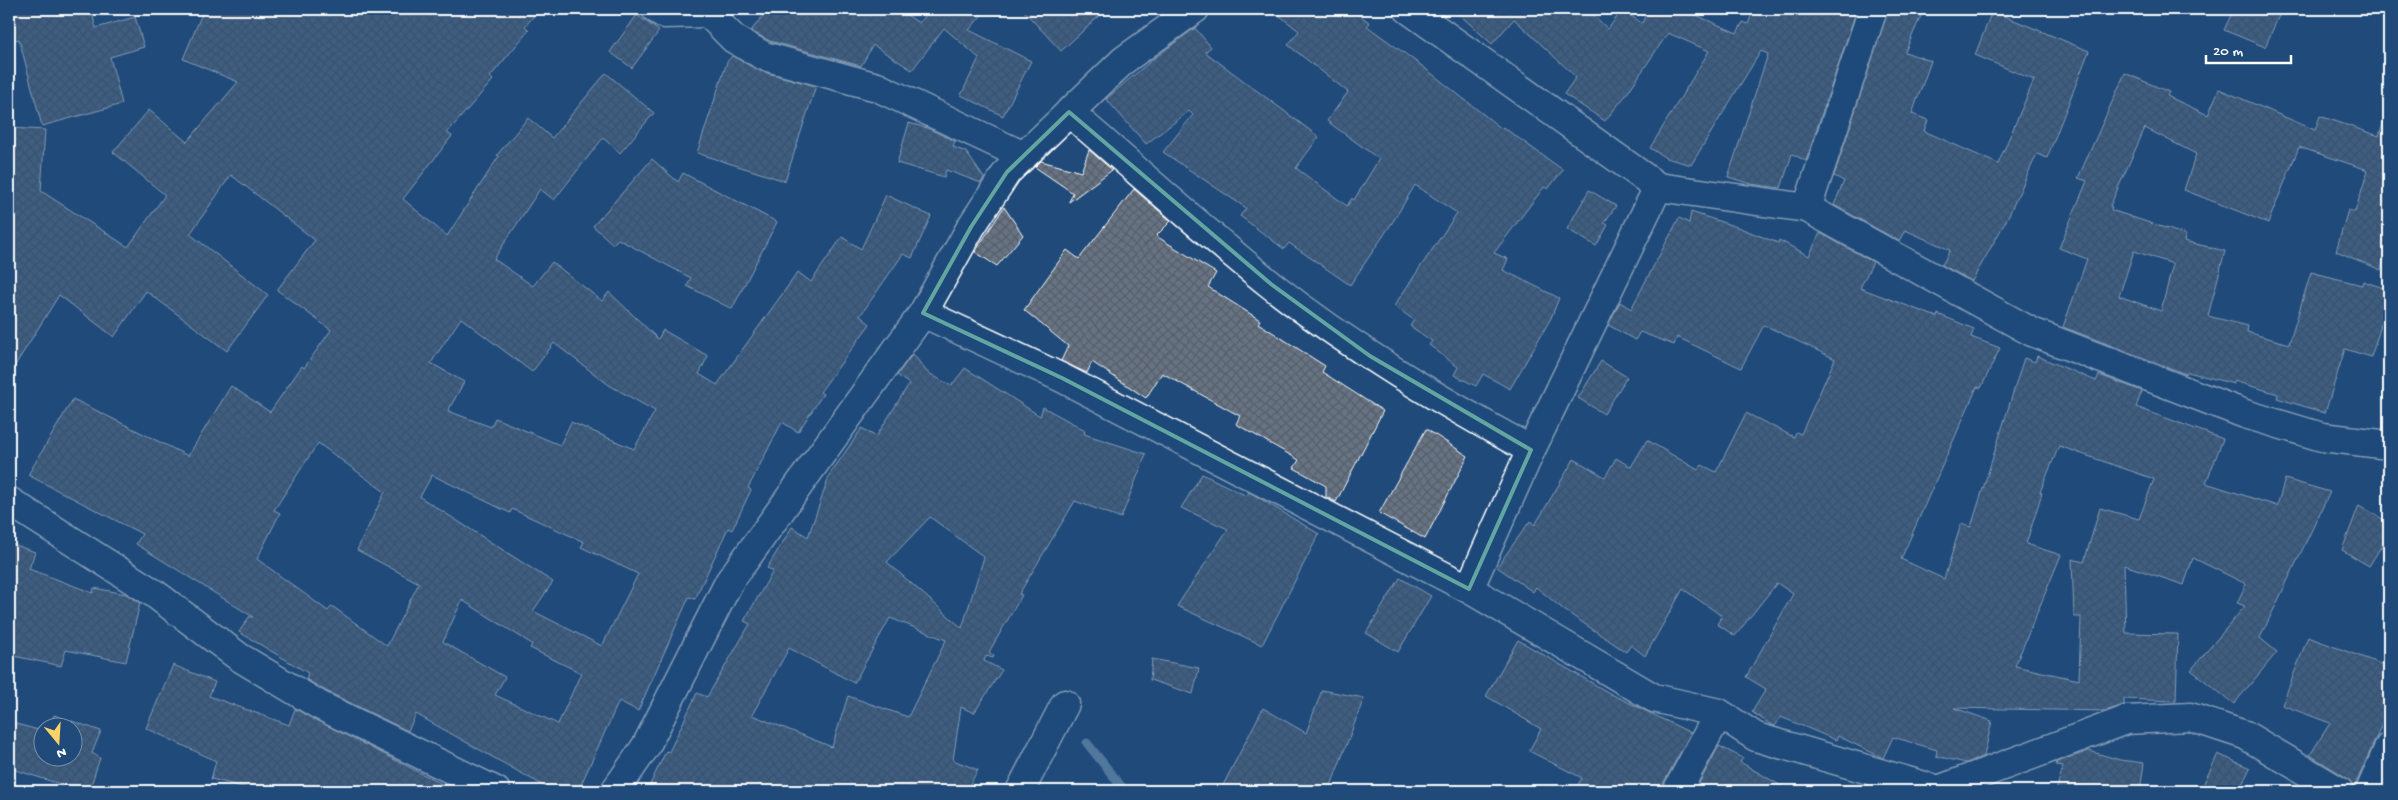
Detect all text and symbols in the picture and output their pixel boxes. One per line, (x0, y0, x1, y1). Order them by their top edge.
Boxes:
scale bar (2206, 32, 2290, 64)
text: 20 m (2213, 43, 2243, 61)
north arrow (32, 718, 82, 768)
text: N (54, 742, 68, 761)

